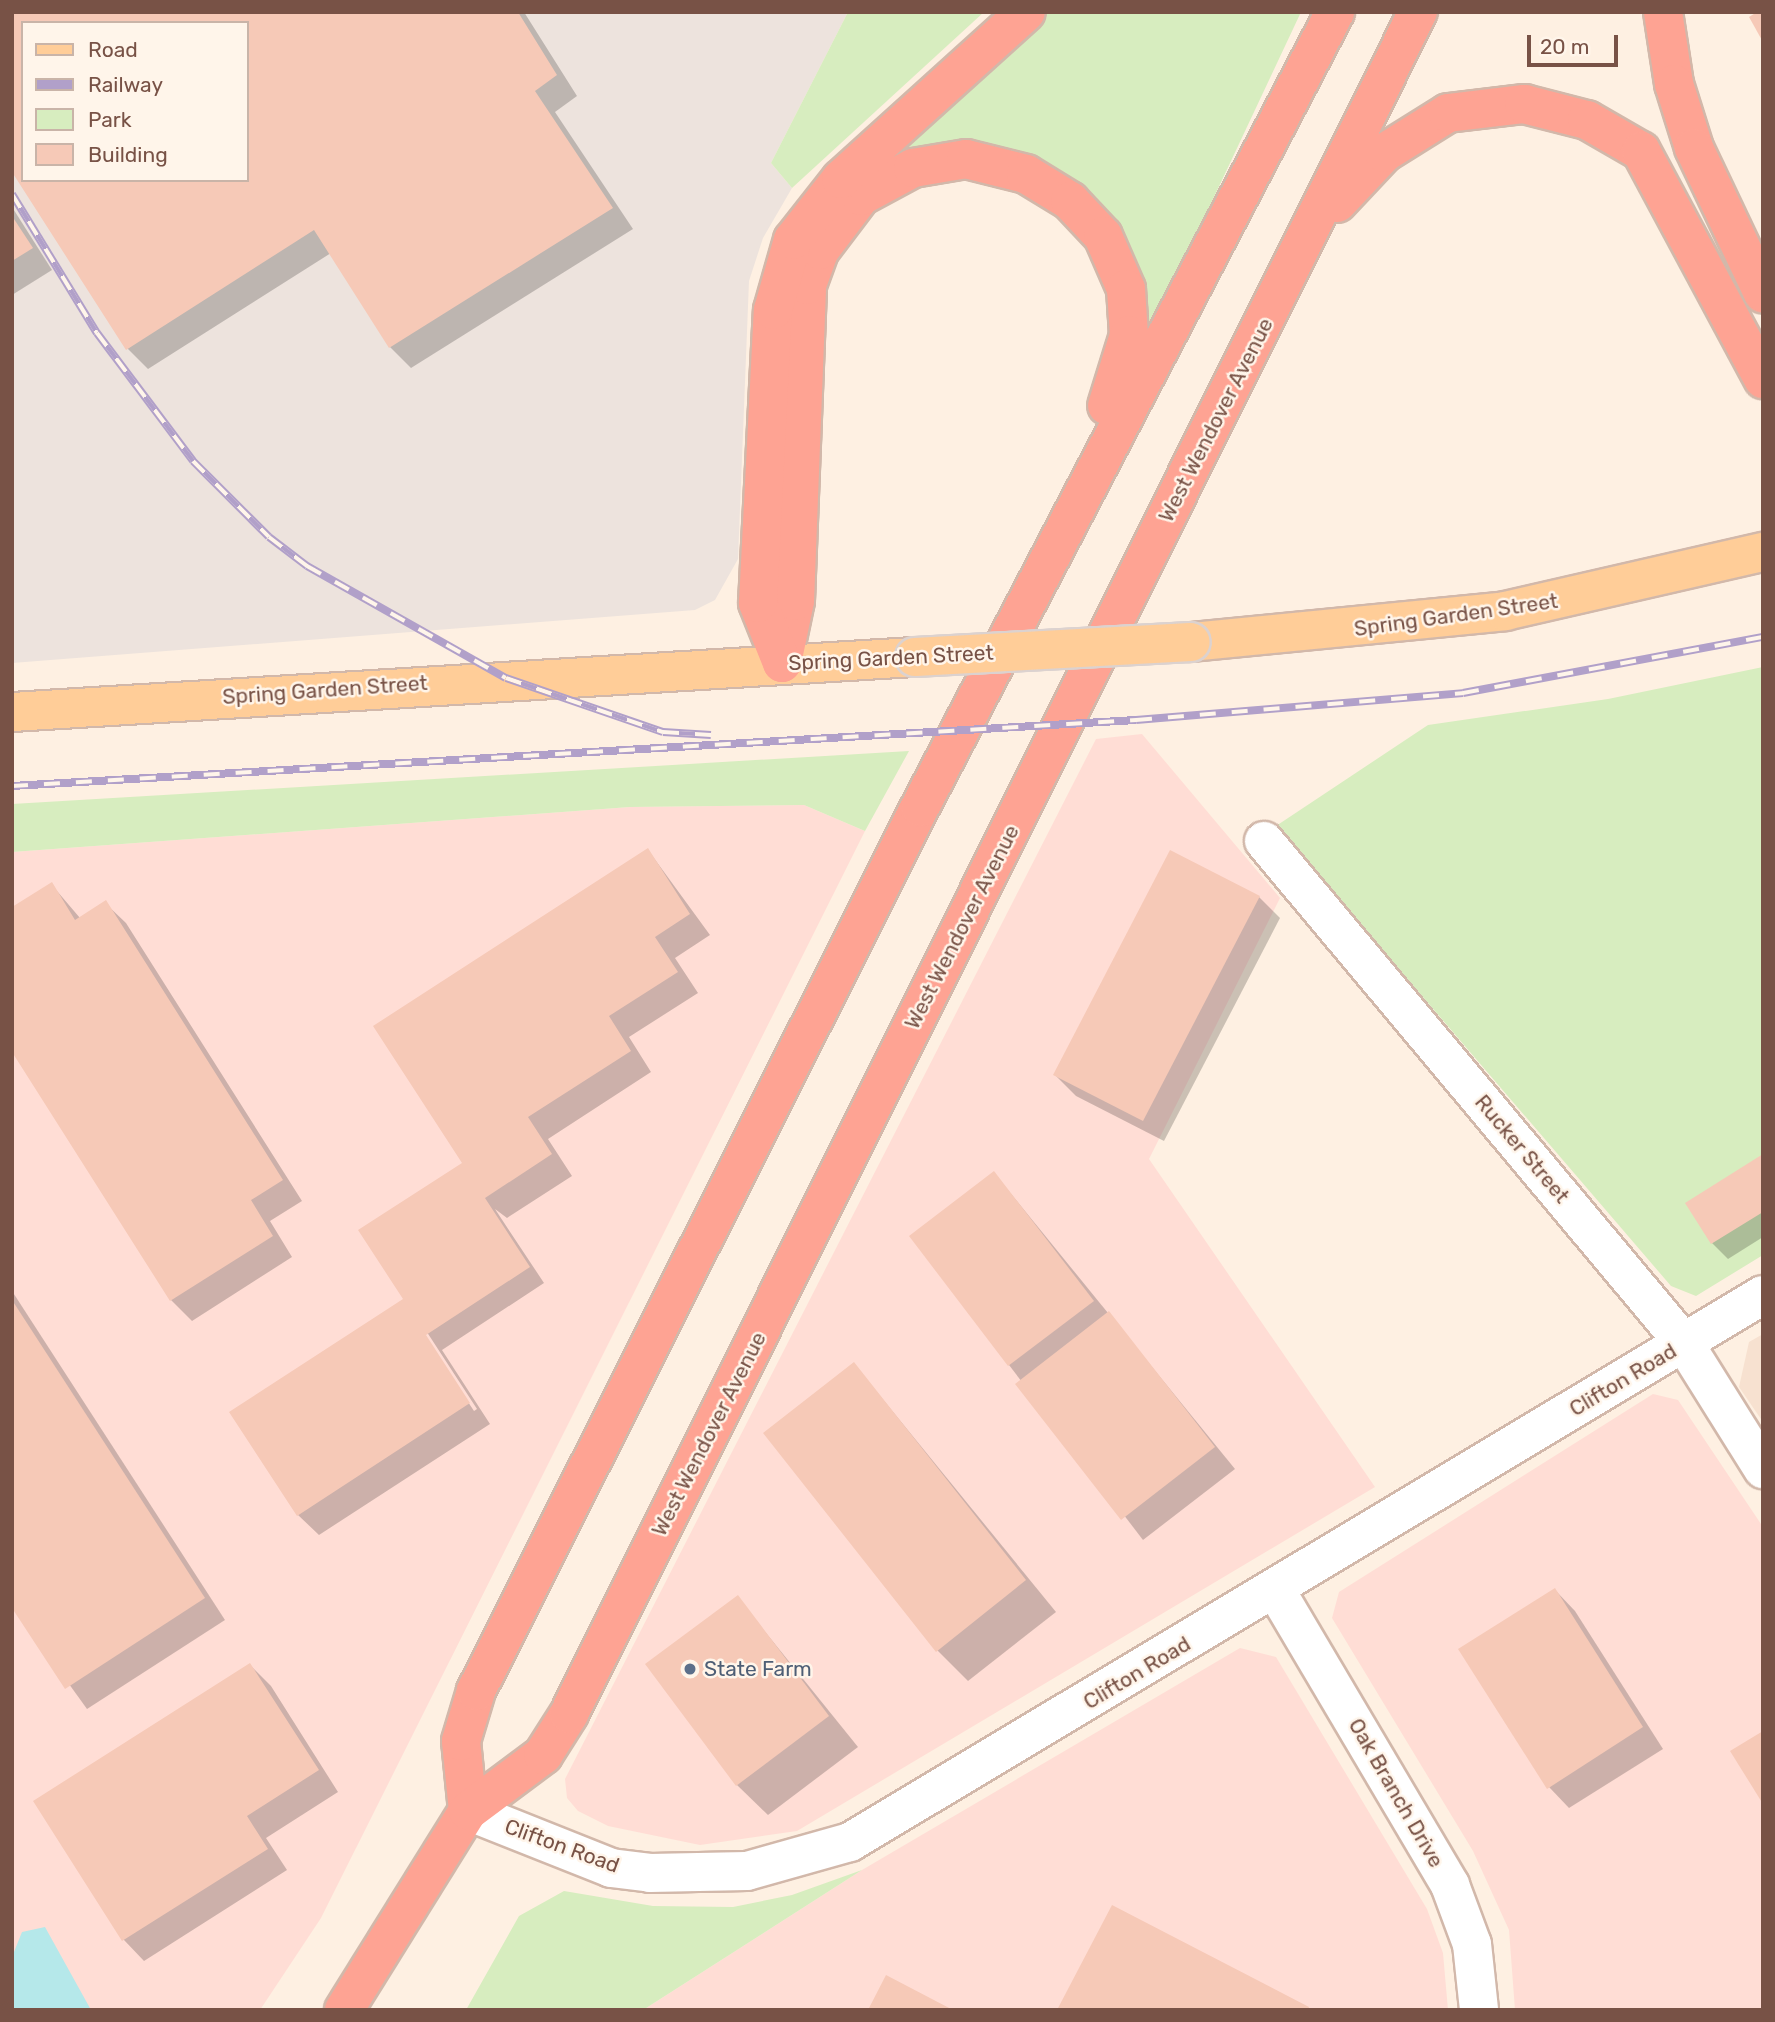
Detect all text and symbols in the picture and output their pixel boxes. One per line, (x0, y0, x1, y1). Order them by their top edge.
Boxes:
legend (21, 21, 248, 182)
scale bar (1530, 21, 1621, 65)
text: 20 m (1540, 34, 1589, 59)
text: Road (88, 37, 138, 62)
text: Railway (88, 72, 163, 97)
text: Park (88, 107, 132, 132)
text: Building (88, 142, 168, 167)
street label: West Wendover Avenue (1153, 313, 1279, 527)
street label: Spring Garden Street (1352, 588, 1560, 642)
street label: Spring Garden Street (788, 640, 994, 676)
street label: Spring Garden Street (222, 670, 428, 710)
street label: West Wendover Avenue (899, 820, 1025, 1034)
street label: Rucker Street (1469, 1090, 1575, 1208)
street label: West Wendover Avenue (646, 1327, 772, 1541)
street label: Clifton Road (1565, 1338, 1681, 1422)
street label: Clifton Road (1079, 1631, 1195, 1715)
place label: State Farm (704, 1656, 812, 1682)
marker: State Farm (682, 1661, 698, 1677)
street label: Oak Branch Drive (1343, 1714, 1449, 1872)
street label: Clifton Road (501, 1814, 623, 1878)

